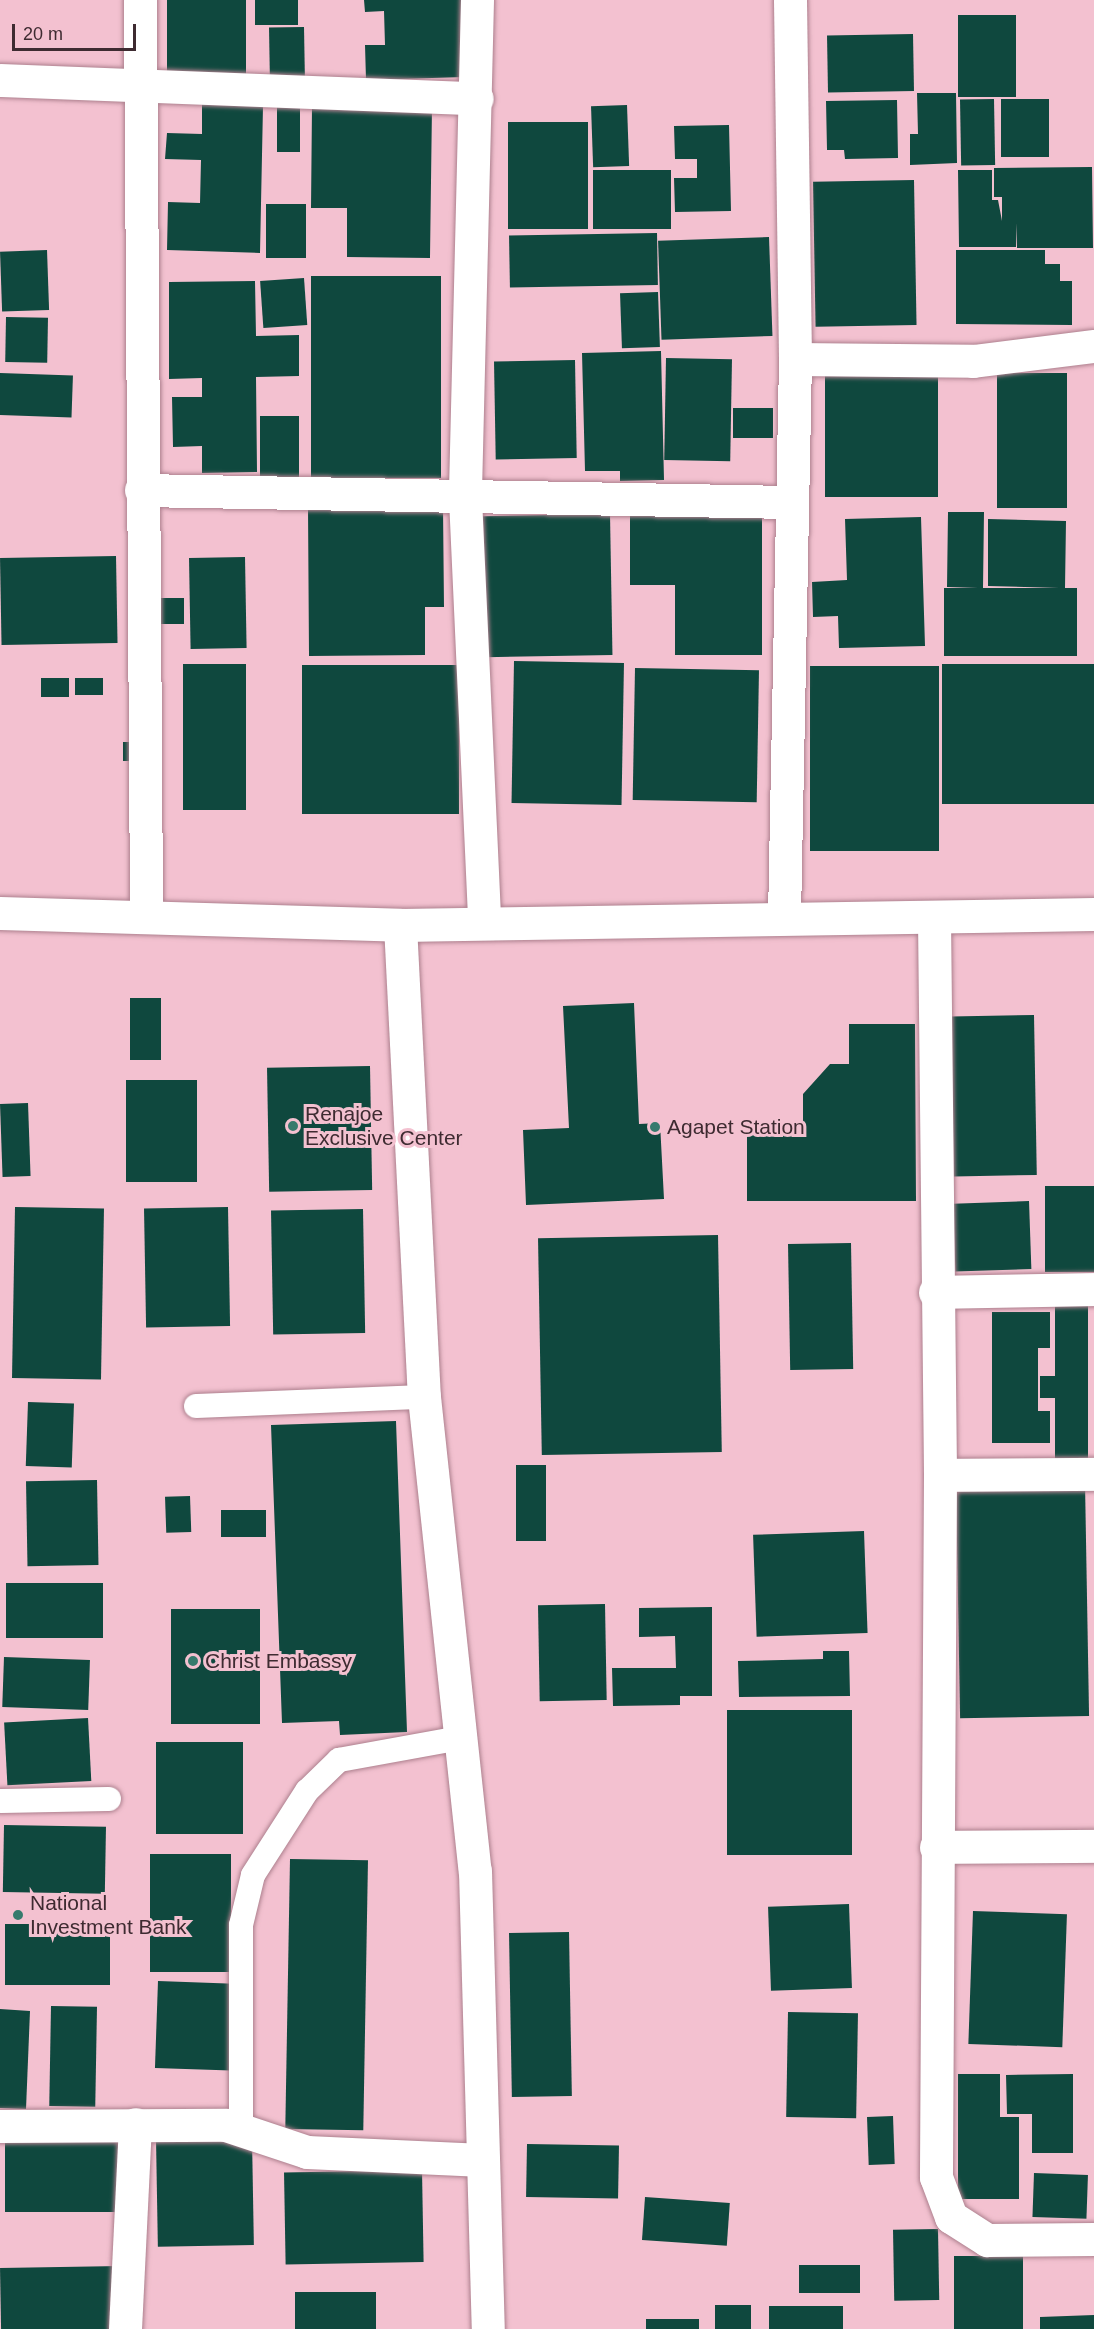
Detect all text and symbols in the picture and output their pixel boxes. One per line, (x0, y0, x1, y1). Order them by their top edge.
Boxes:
scale bar (15, 12, 140, 50)
text: 20 m (23, 24, 63, 44)
place label: Renajoe Exclusive Center (305, 1101, 463, 1151)
place label: Agapet Station (667, 1114, 805, 1140)
marker: Renajoe Exclusive Center (286, 1119, 300, 1133)
marker: Agapet Station (648, 1120, 662, 1134)
place label: Christ Embassy (205, 1648, 352, 1674)
marker: Christ Embassy (186, 1654, 200, 1668)
place label: National Investment Bank (30, 1890, 186, 1940)
marker: National Investment Bank (11, 1908, 25, 1922)

